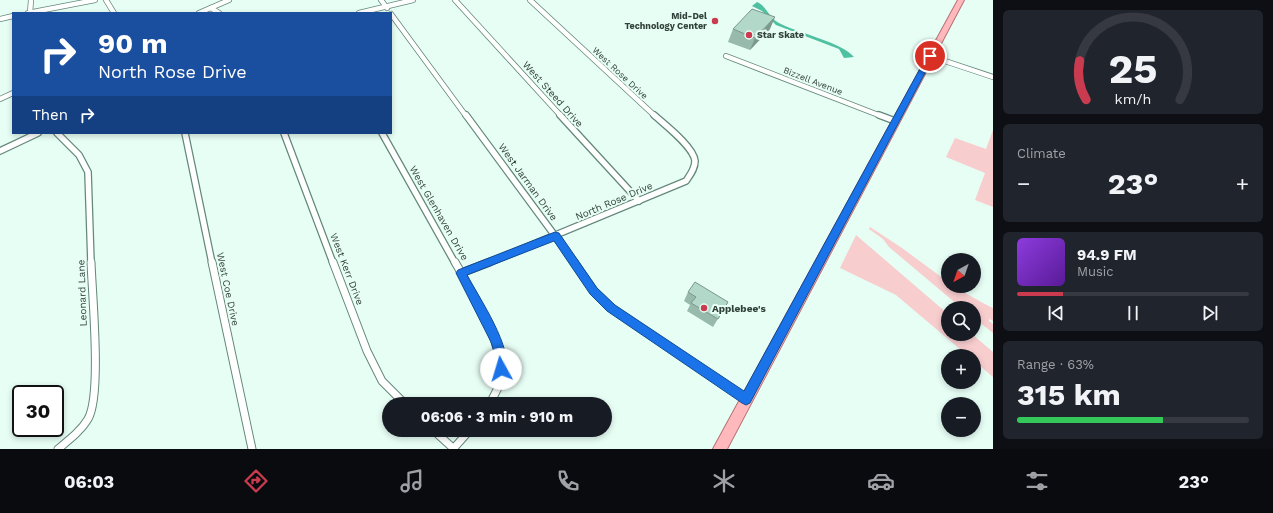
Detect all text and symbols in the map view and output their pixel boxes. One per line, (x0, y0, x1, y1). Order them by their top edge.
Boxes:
place label: Mid-Del Technology Center (624, 11, 707, 31)
marker: Mid-Del Technology Center (710, 16, 720, 26)
text: 90 m (98, 27, 168, 60)
icon: right (32, 28, 84, 80)
marker: Star Skate (744, 30, 754, 40)
place label: Star Skate (757, 30, 804, 40)
pin (913, 39, 947, 73)
text: 25 (1108, 44, 1158, 93)
street label: West Rose Drive (590, 45, 650, 101)
icon: arrive (919, 45, 941, 67)
street label: West Steed Drive (521, 59, 586, 129)
text: North Rose Drive (98, 61, 247, 82)
street label: Bizzell Avenue (782, 65, 844, 97)
text: km/h (1115, 91, 1151, 107)
icon: right (76, 104, 98, 126)
text: Then (32, 106, 68, 124)
street label: West Jarman Drive (496, 141, 560, 223)
text: Climate (1017, 146, 1066, 161)
street label: West Glenhaven Drive (407, 164, 471, 262)
text: 23° (1108, 166, 1158, 201)
text: − (1017, 171, 1030, 196)
text: + (1236, 171, 1249, 196)
street label: North Rose Drive (574, 180, 654, 222)
street label: West Kerr Drive (328, 232, 366, 307)
text: 94.9 FM (1077, 246, 1137, 264)
street label: West Coe Drive (215, 251, 241, 327)
north arrow (941, 253, 981, 293)
map controls (941, 253, 981, 437)
street label: Leonard Lane (75, 259, 89, 326)
text: Music (1077, 264, 1114, 279)
button: search (941, 301, 981, 341)
icon: previous (1045, 302, 1067, 324)
icon: pause (1122, 302, 1144, 324)
icon: next (1199, 302, 1221, 324)
marker: Applebee's (699, 303, 709, 313)
place label: Applebee's (712, 303, 766, 314)
position arrow (480, 348, 522, 390)
button: + (941, 349, 981, 389)
text: Range · 63% (1017, 357, 1094, 372)
text: 315 km (1017, 377, 1121, 412)
speed limit sign: 30 (12, 385, 64, 437)
button: − (941, 397, 981, 437)
text: 06:06 · 3 min · 910 m (421, 408, 573, 426)
icon: directions (242, 467, 270, 495)
icon: music (398, 467, 426, 495)
icon: phone (554, 467, 582, 495)
icon: climate (710, 467, 738, 495)
icon: car (867, 467, 895, 495)
icon: filters (1023, 467, 1051, 495)
text: 06:03 (64, 471, 114, 492)
text: 23° (1179, 471, 1209, 492)

